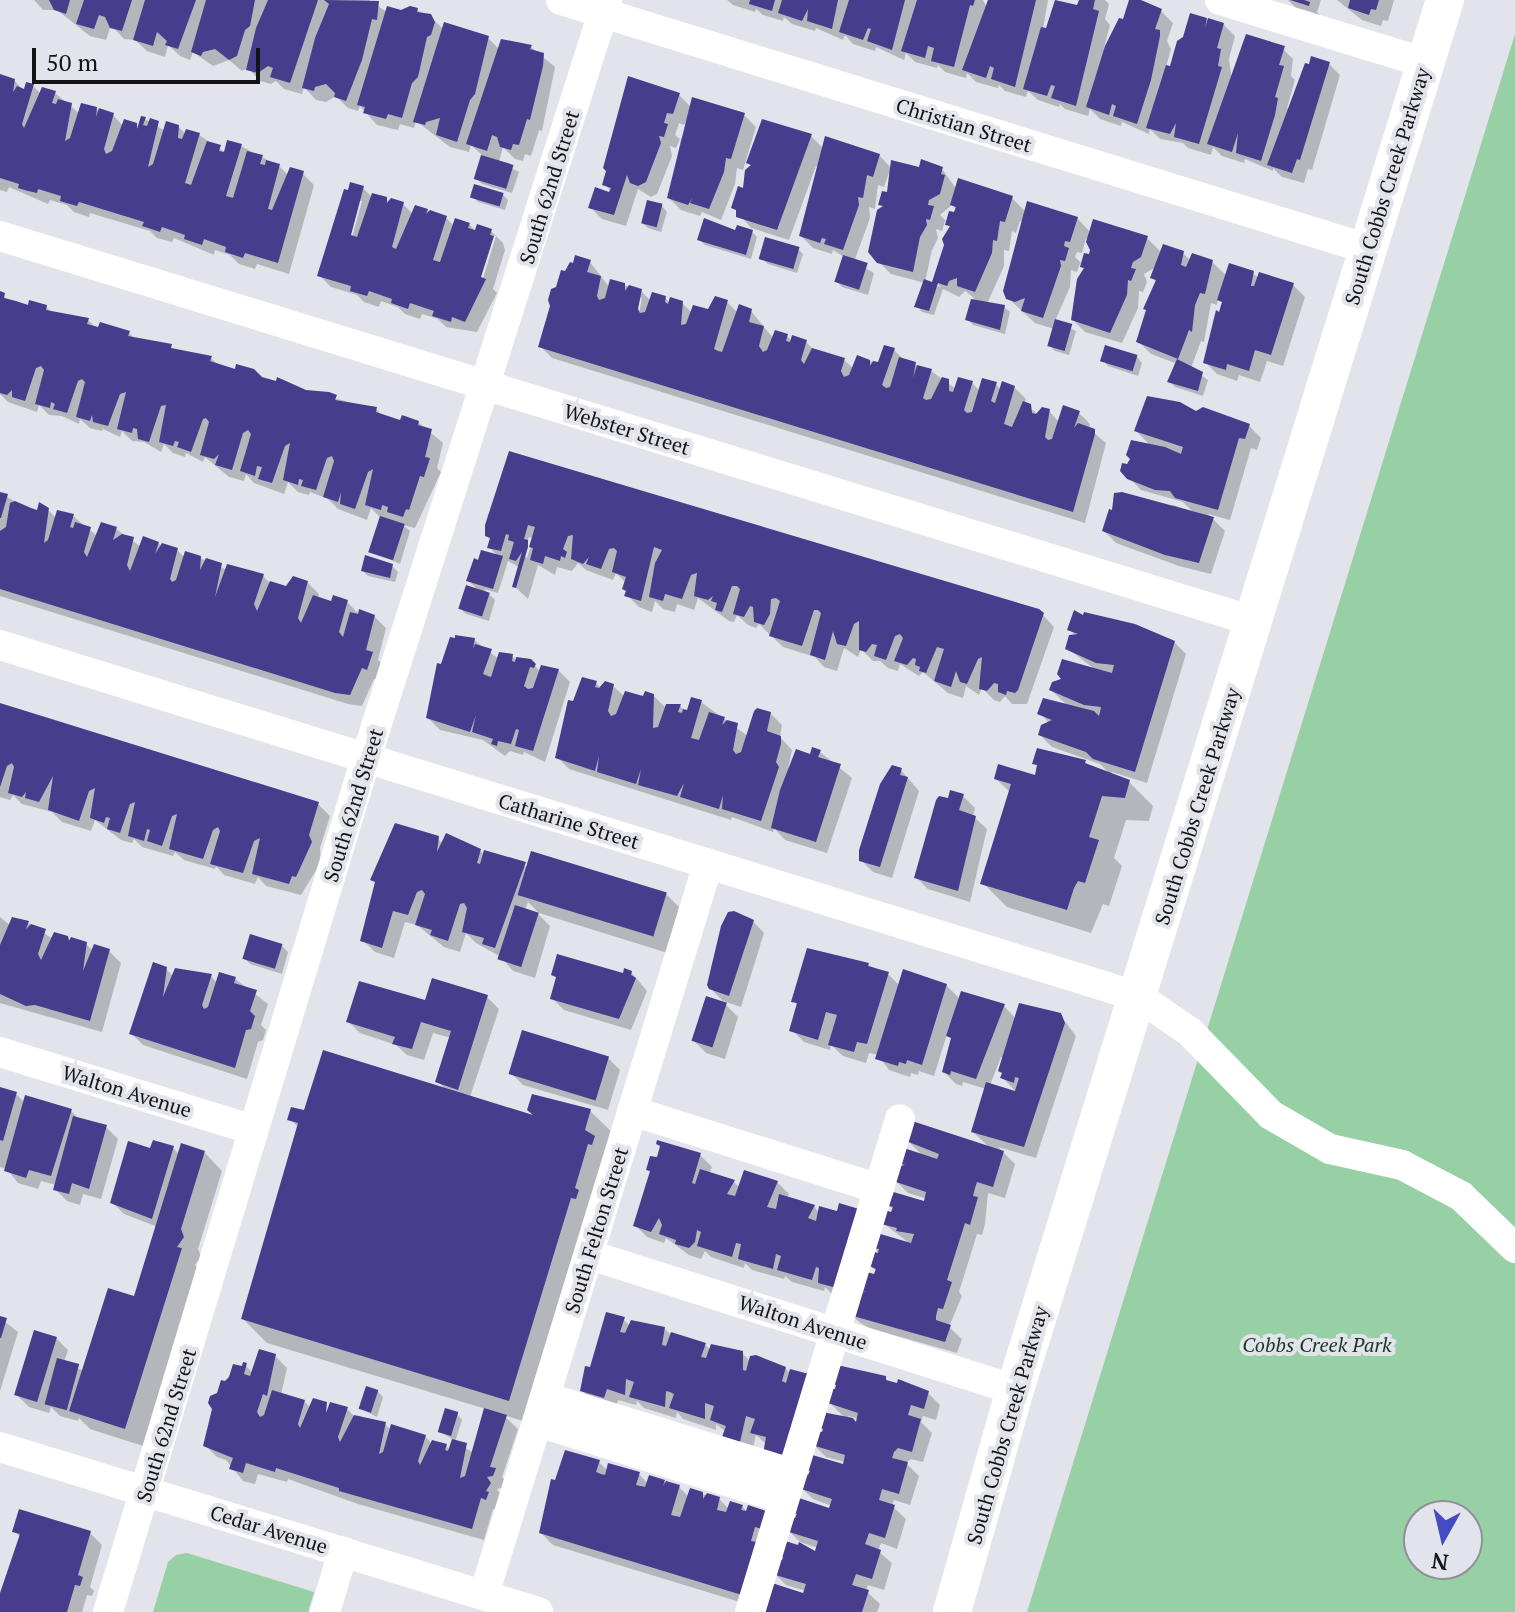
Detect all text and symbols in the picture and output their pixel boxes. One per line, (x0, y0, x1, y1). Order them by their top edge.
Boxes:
scale bar (36, 32, 264, 82)
text: 50 m (46, 46, 98, 78)
street label: South Cobbs Creek Parkway (1339, 65, 1435, 307)
street label: Christian Street (893, 93, 1035, 157)
street label: South 62nd Street (514, 107, 584, 267)
street label: Webster Street (561, 398, 693, 460)
street label: South Cobbs Creek Parkway (1149, 685, 1245, 927)
street label: South 62nd Street (318, 725, 388, 885)
street label: Catharine Street (496, 788, 642, 854)
street label: Walton Avenue (59, 1060, 195, 1122)
street label: South Felton Street (559, 1144, 633, 1316)
street label: Walton Avenue (735, 1290, 871, 1354)
street label: South Cobbs Creek Parkway (961, 1303, 1053, 1547)
park label: Cobbs Creek Park (1242, 1332, 1392, 1356)
street label: South 62nd Street (131, 1345, 201, 1505)
street label: Cedar Avenue (207, 1500, 331, 1558)
north arrow (1403, 1500, 1483, 1580)
text: N (1430, 1547, 1450, 1578)

